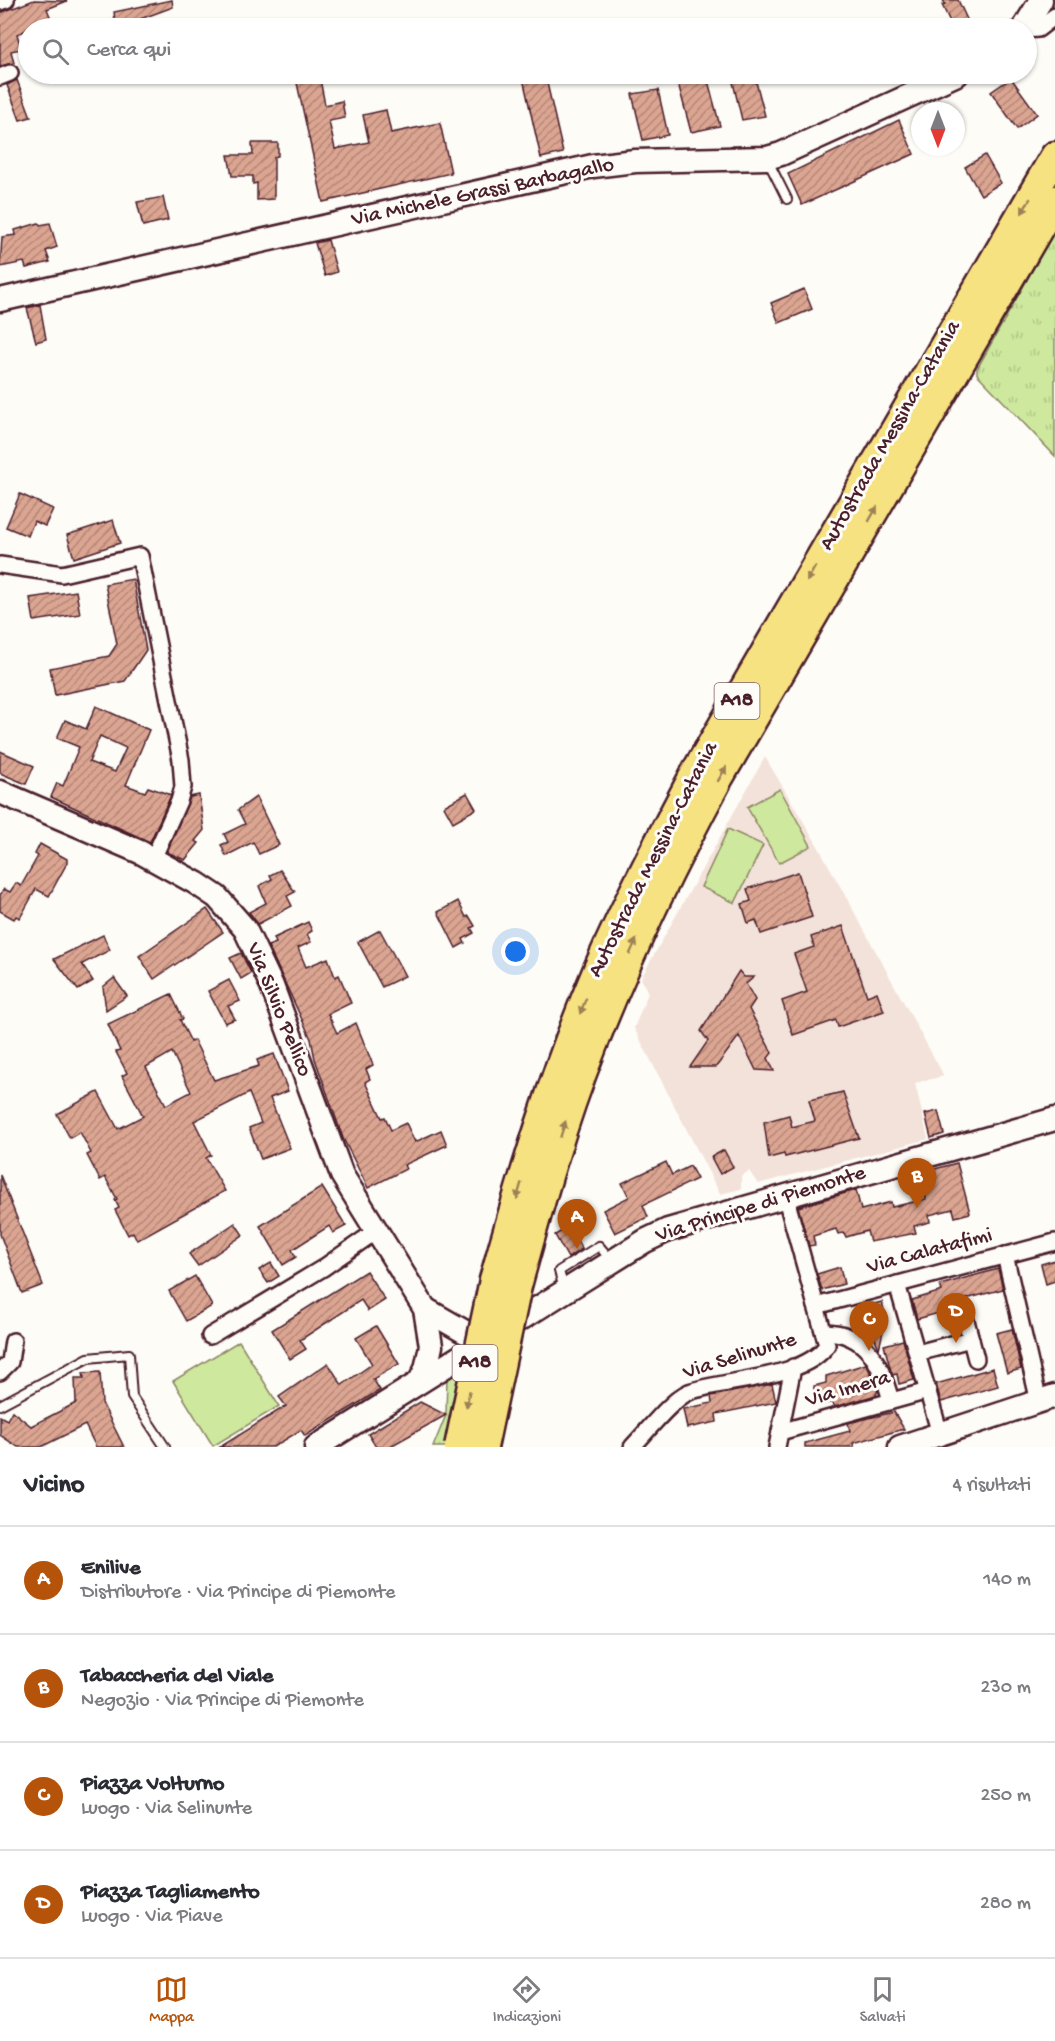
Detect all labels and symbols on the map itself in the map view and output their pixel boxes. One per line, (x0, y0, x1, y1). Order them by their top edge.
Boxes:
north arrow (911, 102, 965, 156)
street label: Via Michele Grassi Barbagallo (348, 152, 617, 234)
one-way arrow (1021, 198, 1031, 215)
street label: Autostrada Messina-Catania (814, 316, 968, 556)
one-way arrow (867, 506, 878, 522)
one-way arrow (806, 566, 816, 583)
road number: A18 (714, 683, 760, 719)
street label: Autostrada Messina-Catania (583, 737, 725, 982)
one-way arrow (717, 765, 727, 782)
your location (501, 937, 530, 966)
street label: Via Silvio Pellico (239, 938, 317, 1081)
one-way arrow (629, 939, 638, 956)
one-way arrow (578, 998, 588, 1016)
one-way arrow (559, 1120, 568, 1138)
pin: B (898, 1158, 936, 1208)
street label: Via Principe di Piemonte (652, 1160, 870, 1250)
one-way arrow (514, 1182, 523, 1200)
pin: A (558, 1200, 596, 1249)
street label: Via Calatafimi (864, 1223, 996, 1281)
pin: D (936, 1294, 976, 1343)
pin: C (850, 1302, 888, 1351)
street label: Via Selinunte (679, 1327, 800, 1387)
road number: A18 (452, 1345, 498, 1381)
street label: Via Imera (802, 1365, 894, 1415)
one-way arrow (463, 1390, 472, 1409)

